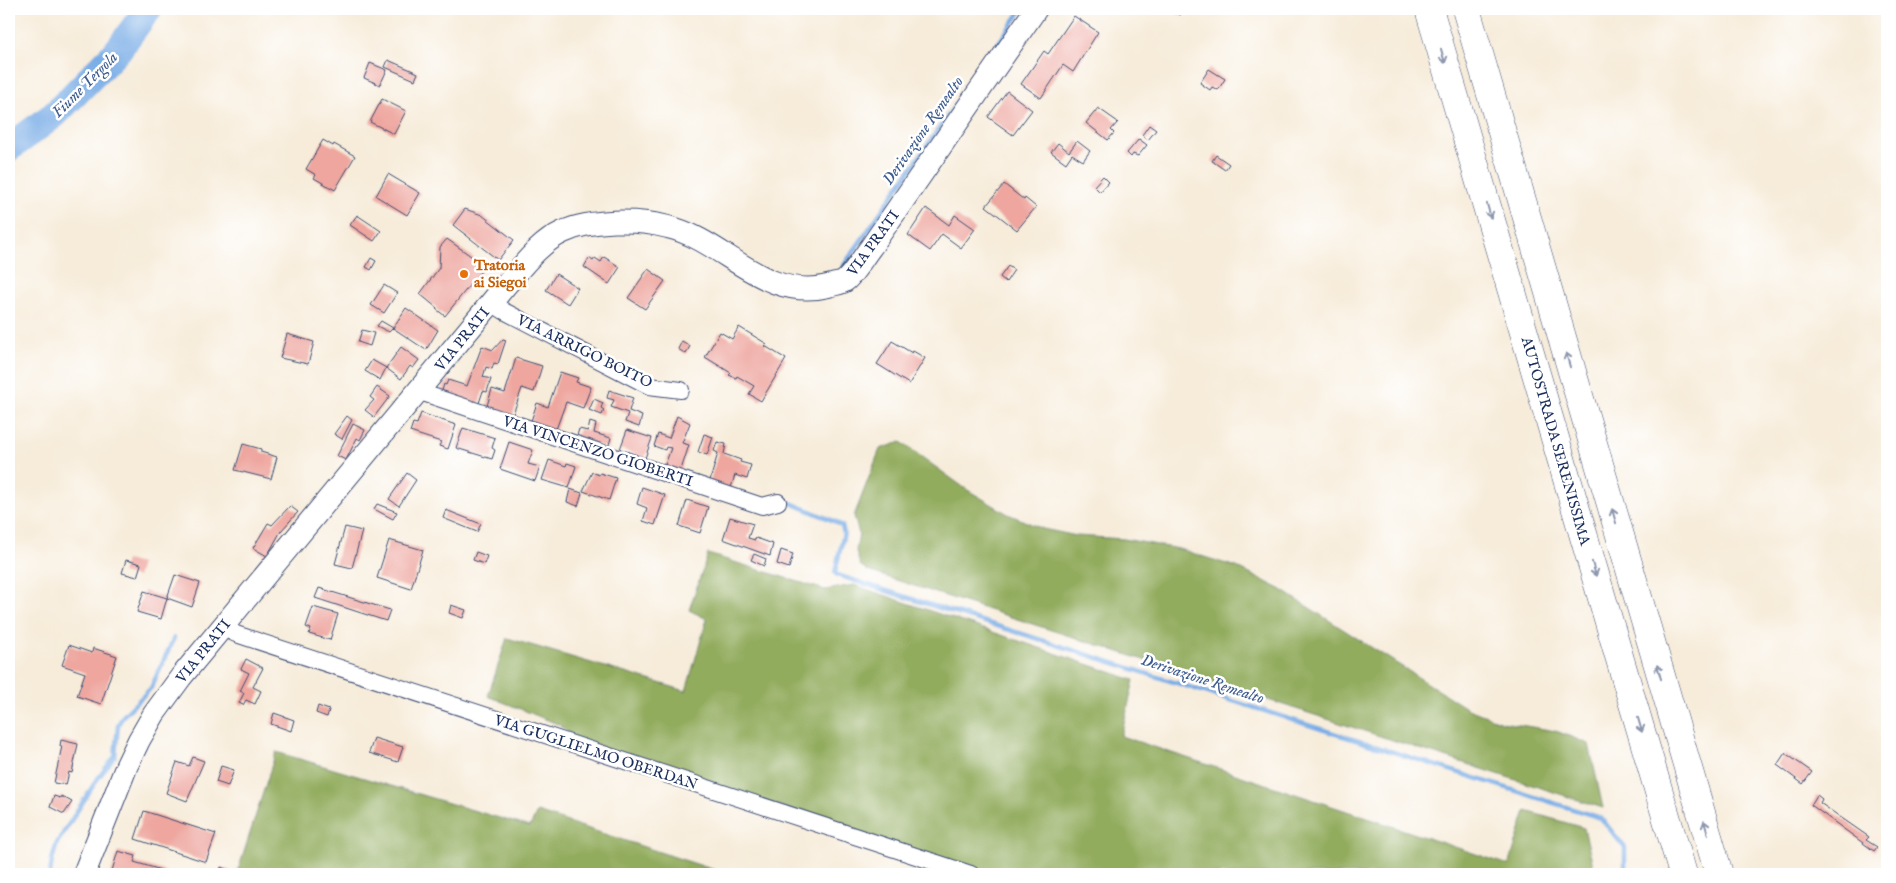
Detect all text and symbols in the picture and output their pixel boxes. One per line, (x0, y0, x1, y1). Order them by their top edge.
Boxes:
one-way arrow (1438, 47, 1448, 63)
water label: Fiume Tergola (48, 48, 123, 123)
water label: Derivazione Remealto (879, 73, 969, 189)
one-way arrow (1484, 203, 1494, 219)
street label: VIA PRATI (843, 206, 904, 281)
place label: Tratoria ai Siegoi (473, 256, 526, 292)
marker: Tratoria ai Siegoi (458, 268, 470, 280)
street label: VIA PRATI (430, 303, 494, 376)
street label: VIA ARRIGO BOITO (513, 310, 656, 393)
street label: AUTOSTRADA SERENISSIMA (1516, 334, 1595, 549)
one-way arrow (1563, 352, 1573, 368)
street label: VIA VINCENZO GIOBERTI (500, 411, 696, 491)
one-way arrow (1608, 508, 1618, 524)
one-way arrow (1589, 560, 1599, 576)
street label: VIA PRATI (171, 615, 235, 688)
water label: Derivazione Remealto (1138, 651, 1266, 709)
one-way arrow (1654, 664, 1664, 680)
street label: VIA GUGLIELMO OBERDAN (491, 710, 700, 794)
one-way arrow (1635, 716, 1645, 732)
one-way arrow (1700, 820, 1710, 836)

